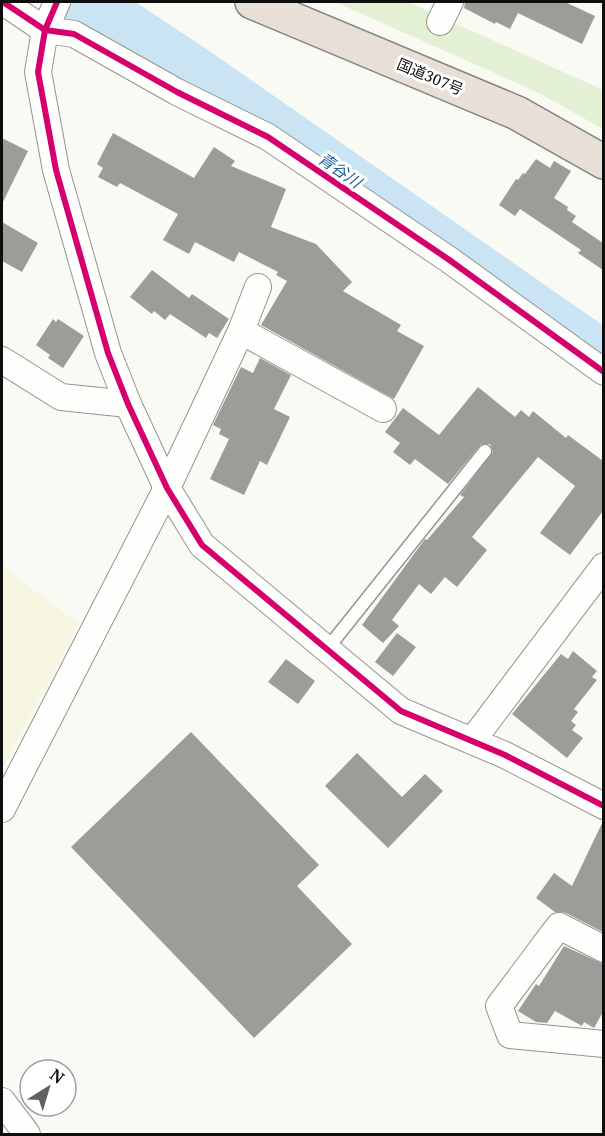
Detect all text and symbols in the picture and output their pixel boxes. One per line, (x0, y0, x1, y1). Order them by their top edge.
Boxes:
street label: 国道307号 (394, 53, 467, 99)
water label: 青谷川 (314, 147, 368, 194)
north arrow (18, 1058, 78, 1118)
text: N (45, 1063, 69, 1089)

